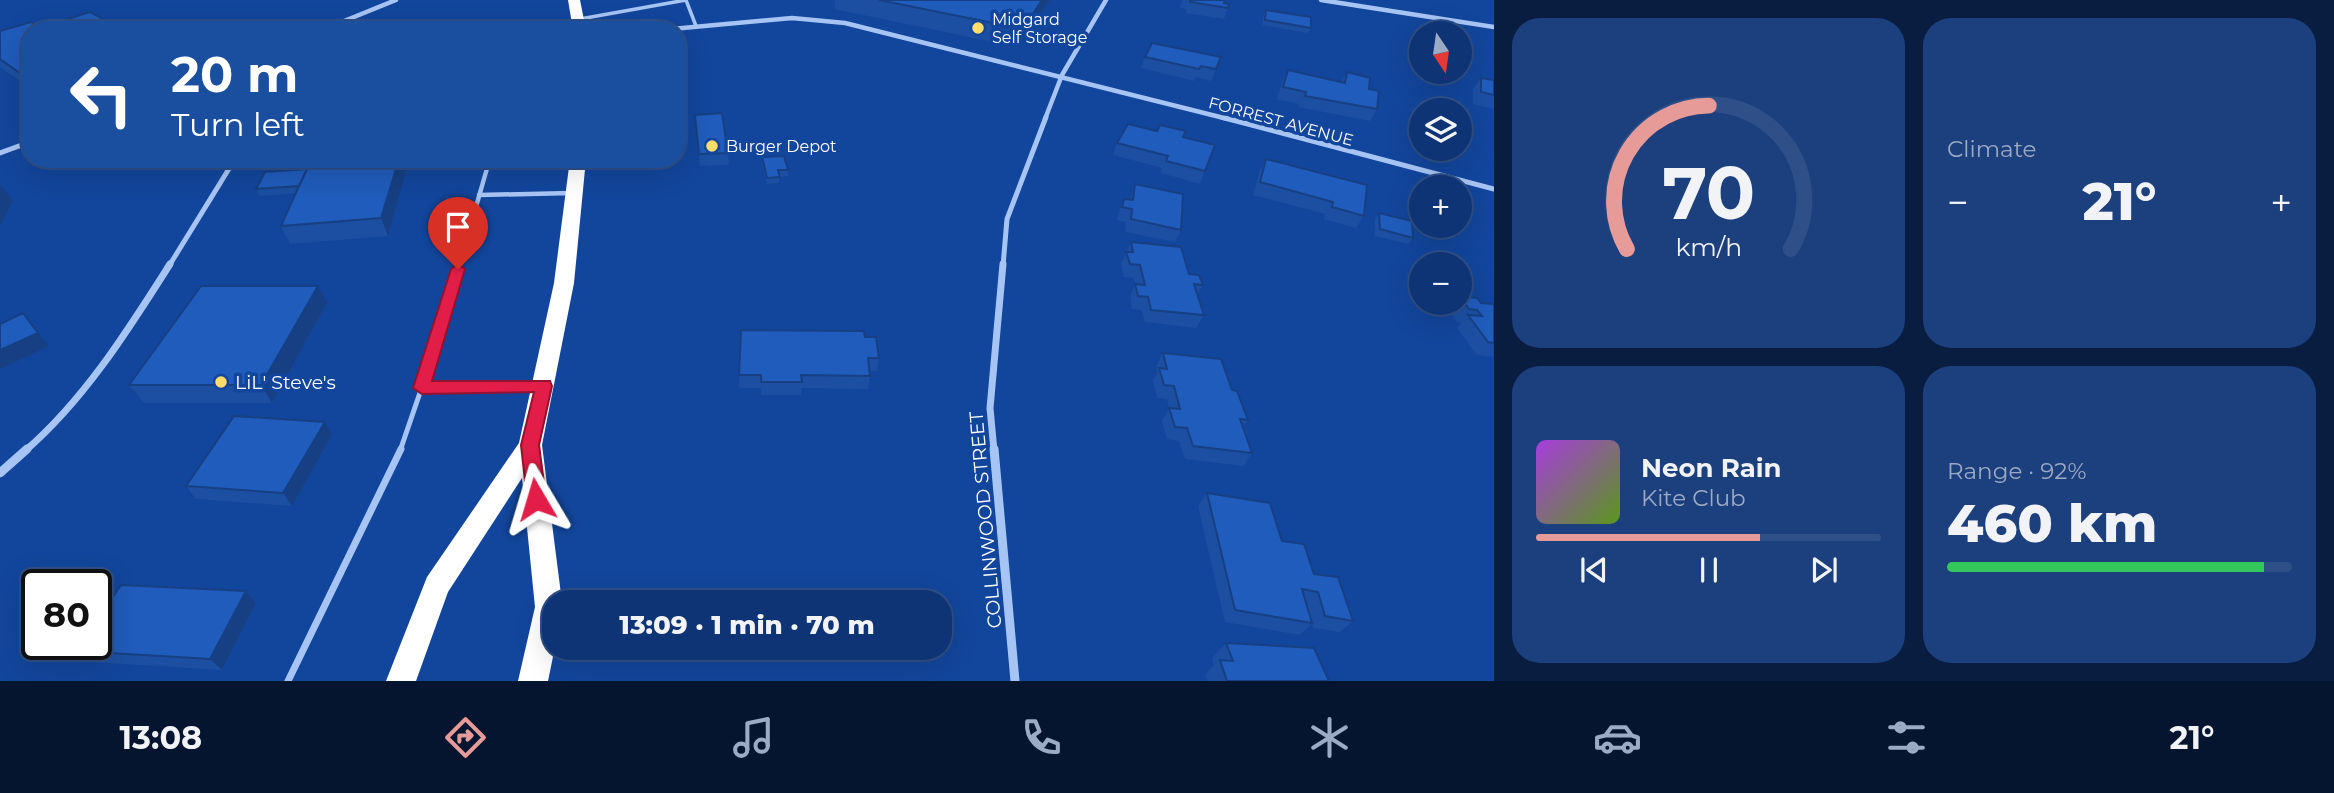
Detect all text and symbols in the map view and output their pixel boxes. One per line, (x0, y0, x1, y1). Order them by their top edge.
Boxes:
place label: Midgard Self Storage (992, 10, 1087, 47)
marker: Midgard Self Storage (970, 20, 986, 36)
north arrow (1409, 21, 1472, 84)
map controls (1409, 21, 1472, 315)
text: 20 m (171, 45, 298, 104)
icon: left (56, 49, 147, 140)
street label: FORREST AVENUE (1206, 93, 1355, 150)
button: layers (1409, 98, 1472, 161)
text: Turn left (171, 105, 305, 144)
text: Climate (1947, 135, 2036, 163)
place label: Burger Depot (726, 137, 837, 156)
marker: Burger Depot (704, 138, 720, 154)
text: 70 (1662, 149, 1755, 237)
text: 21° (2083, 170, 2156, 233)
button: + (1409, 175, 1472, 238)
text: − (1947, 179, 1969, 226)
text: + (2270, 179, 2292, 226)
pin (428, 197, 488, 269)
icon: arrive (439, 208, 477, 246)
text: km/h (1675, 232, 1742, 262)
button: − (1409, 252, 1472, 315)
place label: LiL' Steve's (235, 371, 336, 394)
marker: LiL' Steve's (213, 374, 229, 390)
street label: COLLINWOOD STREET (965, 410, 1006, 629)
text: Neon Rain (1641, 452, 1782, 484)
text: Range · 92% (1947, 457, 2087, 485)
position arrow (499, 462, 573, 536)
text: Kite Club (1641, 484, 1746, 512)
text: 460 km (1947, 492, 2157, 555)
icon: previous (1575, 551, 1613, 589)
icon: pause (1690, 551, 1728, 589)
icon: next (1805, 551, 1843, 589)
speed limit sign: 80 (21, 569, 112, 660)
text: 13:09 · 1 min · 70 m (619, 609, 875, 641)
icon: directions (441, 713, 490, 762)
icon: music (729, 713, 778, 762)
icon: phone (1017, 713, 1066, 762)
icon: climate (1305, 713, 1354, 762)
icon: car (1593, 713, 1642, 762)
icon: filters (1882, 713, 1931, 762)
text: 13:08 (120, 718, 202, 757)
text: 21° (2170, 718, 2214, 757)

